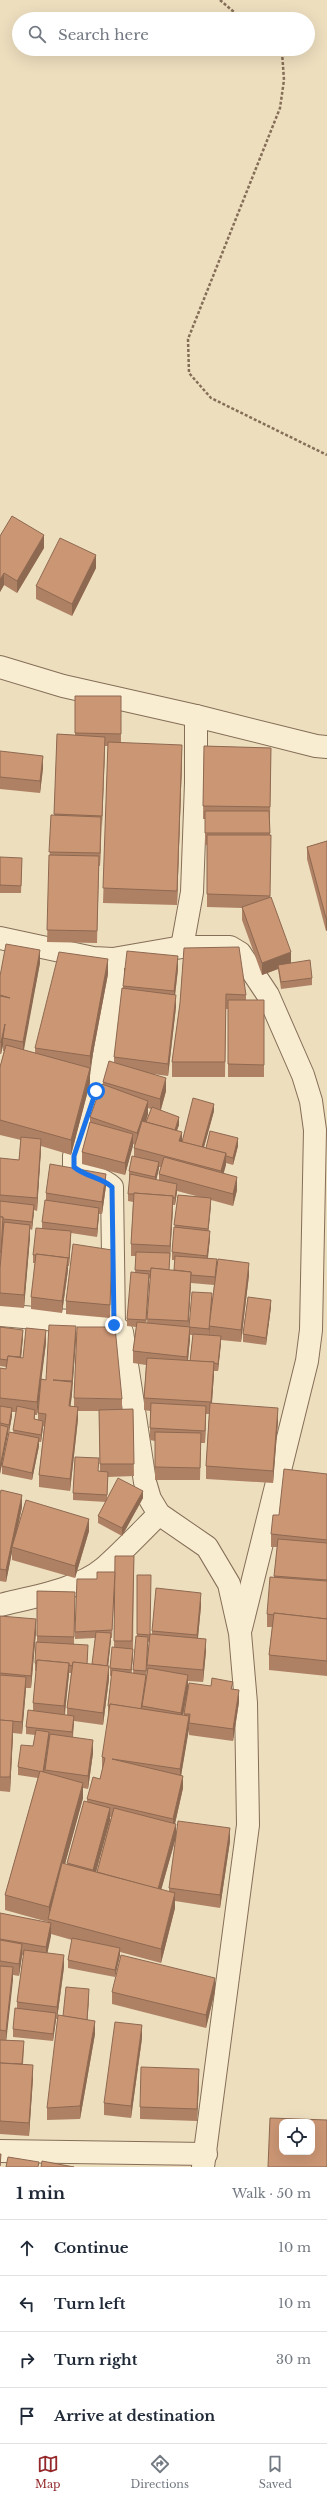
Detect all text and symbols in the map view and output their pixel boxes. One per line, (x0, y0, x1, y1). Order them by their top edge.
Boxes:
search box (12, 12, 315, 56)
icon: search (26, 23, 48, 45)
text: Search here (58, 25, 149, 44)
route start (87, 1082, 105, 1100)
route end (105, 1316, 123, 1334)
map controls (279, 2119, 315, 2155)
button: locate (279, 2119, 315, 2155)
text: 1 min (16, 2183, 65, 2204)
text: Walk · 50 m (232, 2185, 311, 2202)
icon: ahead (16, 2237, 38, 2259)
text: Continue (54, 2238, 129, 2257)
text: 10 m (278, 2239, 311, 2256)
icon: left (16, 2293, 38, 2315)
text: Turn left (54, 2294, 125, 2313)
text: 10 m (278, 2295, 311, 2312)
icon: right (16, 2349, 38, 2371)
text: Turn right (54, 2350, 137, 2369)
text: 30 m (276, 2351, 311, 2368)
icon: arrive (16, 2405, 38, 2427)
text: Arrive at destination (54, 2406, 215, 2425)
tab: Map (35, 2453, 61, 2491)
tab: Directions (130, 2453, 189, 2491)
tab: Saved (259, 2453, 292, 2491)

